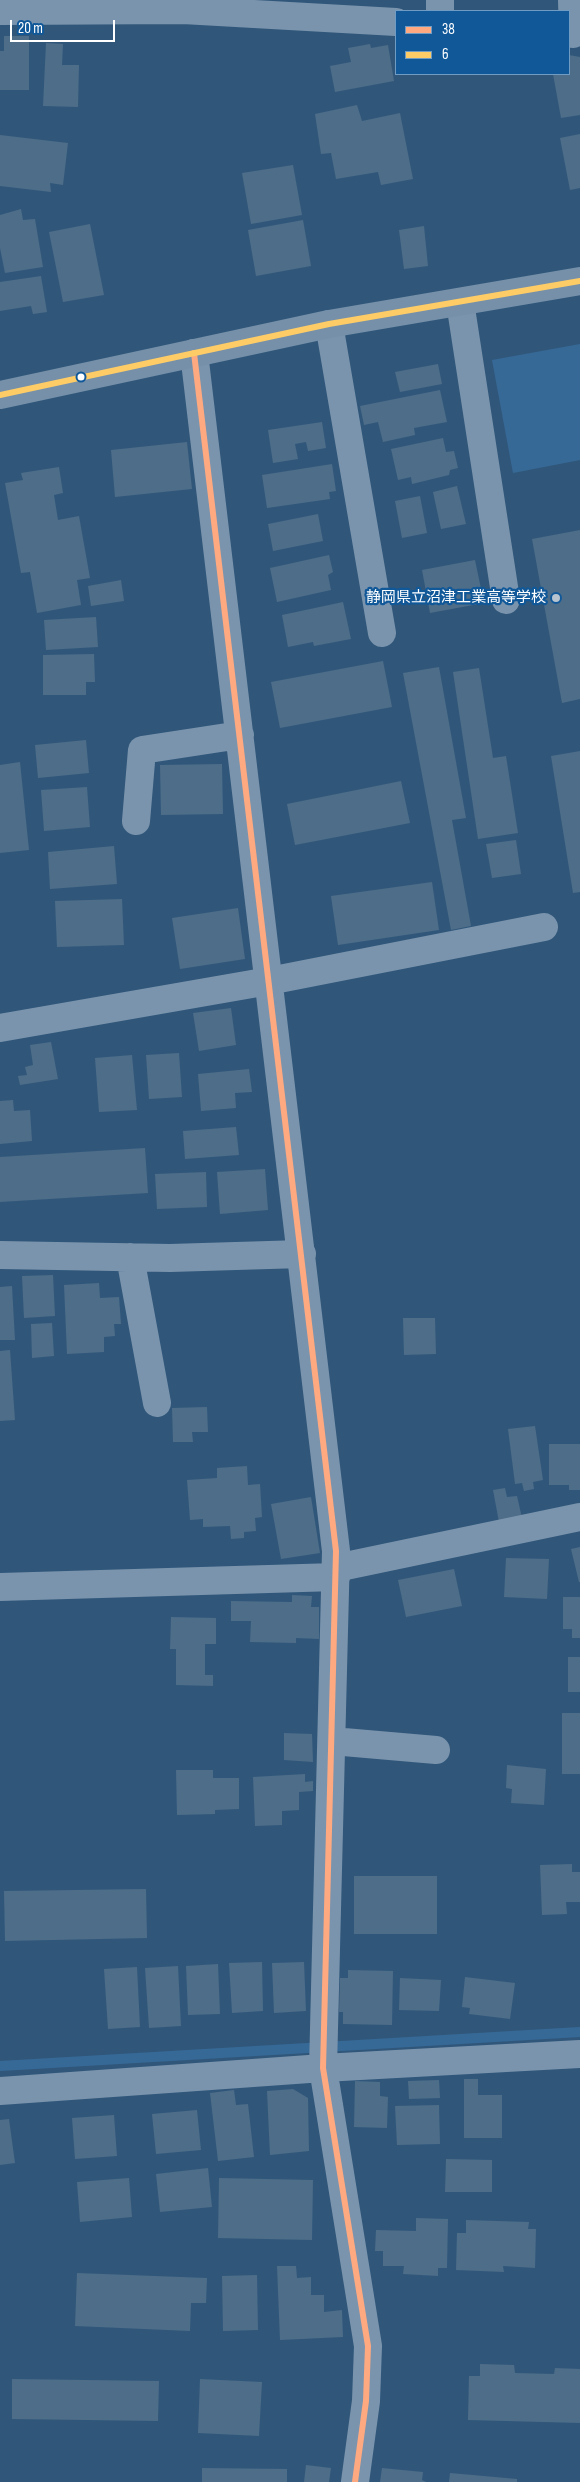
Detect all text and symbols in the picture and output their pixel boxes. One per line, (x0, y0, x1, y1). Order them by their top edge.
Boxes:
scale bar (12, 10, 118, 42)
legend (395, 10, 570, 75)
text: 20 m (18, 19, 43, 38)
text: 38 (442, 20, 455, 39)
text: 6 (442, 45, 449, 64)
unlabelled marker (76, 372, 86, 382)
place label: 静岡県立沼津工業高等学校 (366, 589, 546, 607)
marker: 静岡県立沼津工業高等学校 (550, 592, 562, 604)

